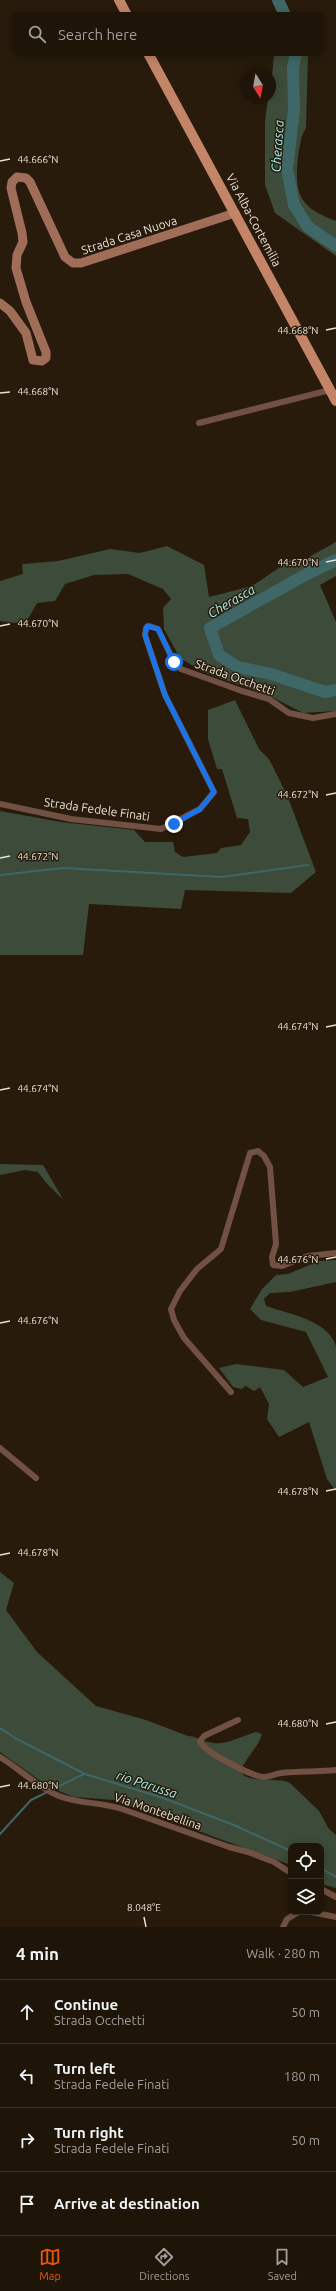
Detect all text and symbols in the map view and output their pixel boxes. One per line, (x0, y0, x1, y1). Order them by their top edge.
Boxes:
search box (12, 12, 324, 56)
icon: search (26, 23, 48, 45)
text: Search here (58, 26, 137, 43)
north arrow (240, 68, 276, 104)
water label: Cherasca (268, 119, 286, 173)
text: 44.666°N (17, 154, 59, 165)
street label: Via Alba-Cortemilia (224, 171, 284, 269)
street label: Strada Casa Nuova (80, 213, 178, 257)
text: 44.668°N (277, 325, 319, 336)
text: 44.668°N (17, 386, 59, 397)
text: 44.670°N (277, 557, 319, 568)
water label: Cherasca (205, 582, 257, 620)
text: 44.670°N (17, 618, 59, 629)
route start (165, 653, 183, 671)
street label: Strada Occhetti (193, 657, 277, 697)
text: 44.672°N (277, 789, 319, 800)
street label: Strada Fedele Finati (43, 795, 151, 823)
route end (165, 815, 183, 833)
text: 44.672°N (17, 851, 59, 862)
text: 44.674°N (277, 1021, 319, 1032)
text: 44.674°N (17, 1083, 59, 1094)
text: 44.676°N (277, 1254, 319, 1265)
text: 44.676°N (17, 1315, 59, 1326)
text: 44.678°N (277, 1486, 319, 1497)
text: 44.678°N (17, 1547, 59, 1558)
text: 44.680°N (277, 1718, 319, 1729)
water label: rio Parussa (115, 1768, 179, 1800)
text: 44.680°N (17, 1780, 59, 1791)
street label: Via Montebellina (113, 1790, 203, 1832)
map controls (288, 1843, 324, 1915)
button: locate (288, 1843, 324, 1879)
button: layers (288, 1879, 324, 1915)
text: 8.048°E (127, 1902, 161, 1913)
text: 4 min (16, 1944, 59, 1963)
text: Walk · 280 m (246, 1946, 320, 1960)
text: Continue (54, 1996, 118, 2013)
icon: ahead (16, 2001, 38, 2023)
text: 50 m (291, 2005, 320, 2019)
text: Strada Occhetti (54, 2013, 145, 2027)
text: Turn left (54, 2060, 115, 2077)
icon: left (16, 2065, 38, 2087)
text: 180 m (284, 2069, 320, 2083)
text: Strada Fedele Finati (54, 2077, 170, 2091)
text: Turn right (54, 2124, 124, 2141)
icon: right (16, 2129, 38, 2151)
text: 50 m (291, 2133, 320, 2147)
text: Strada Fedele Finati (54, 2141, 170, 2155)
icon: arrive (16, 2193, 38, 2215)
text: Arrive at destination (54, 2195, 200, 2212)
tab: Map (39, 2246, 61, 2282)
tab: Directions (139, 2246, 189, 2282)
tab: Saved (268, 2246, 297, 2282)

